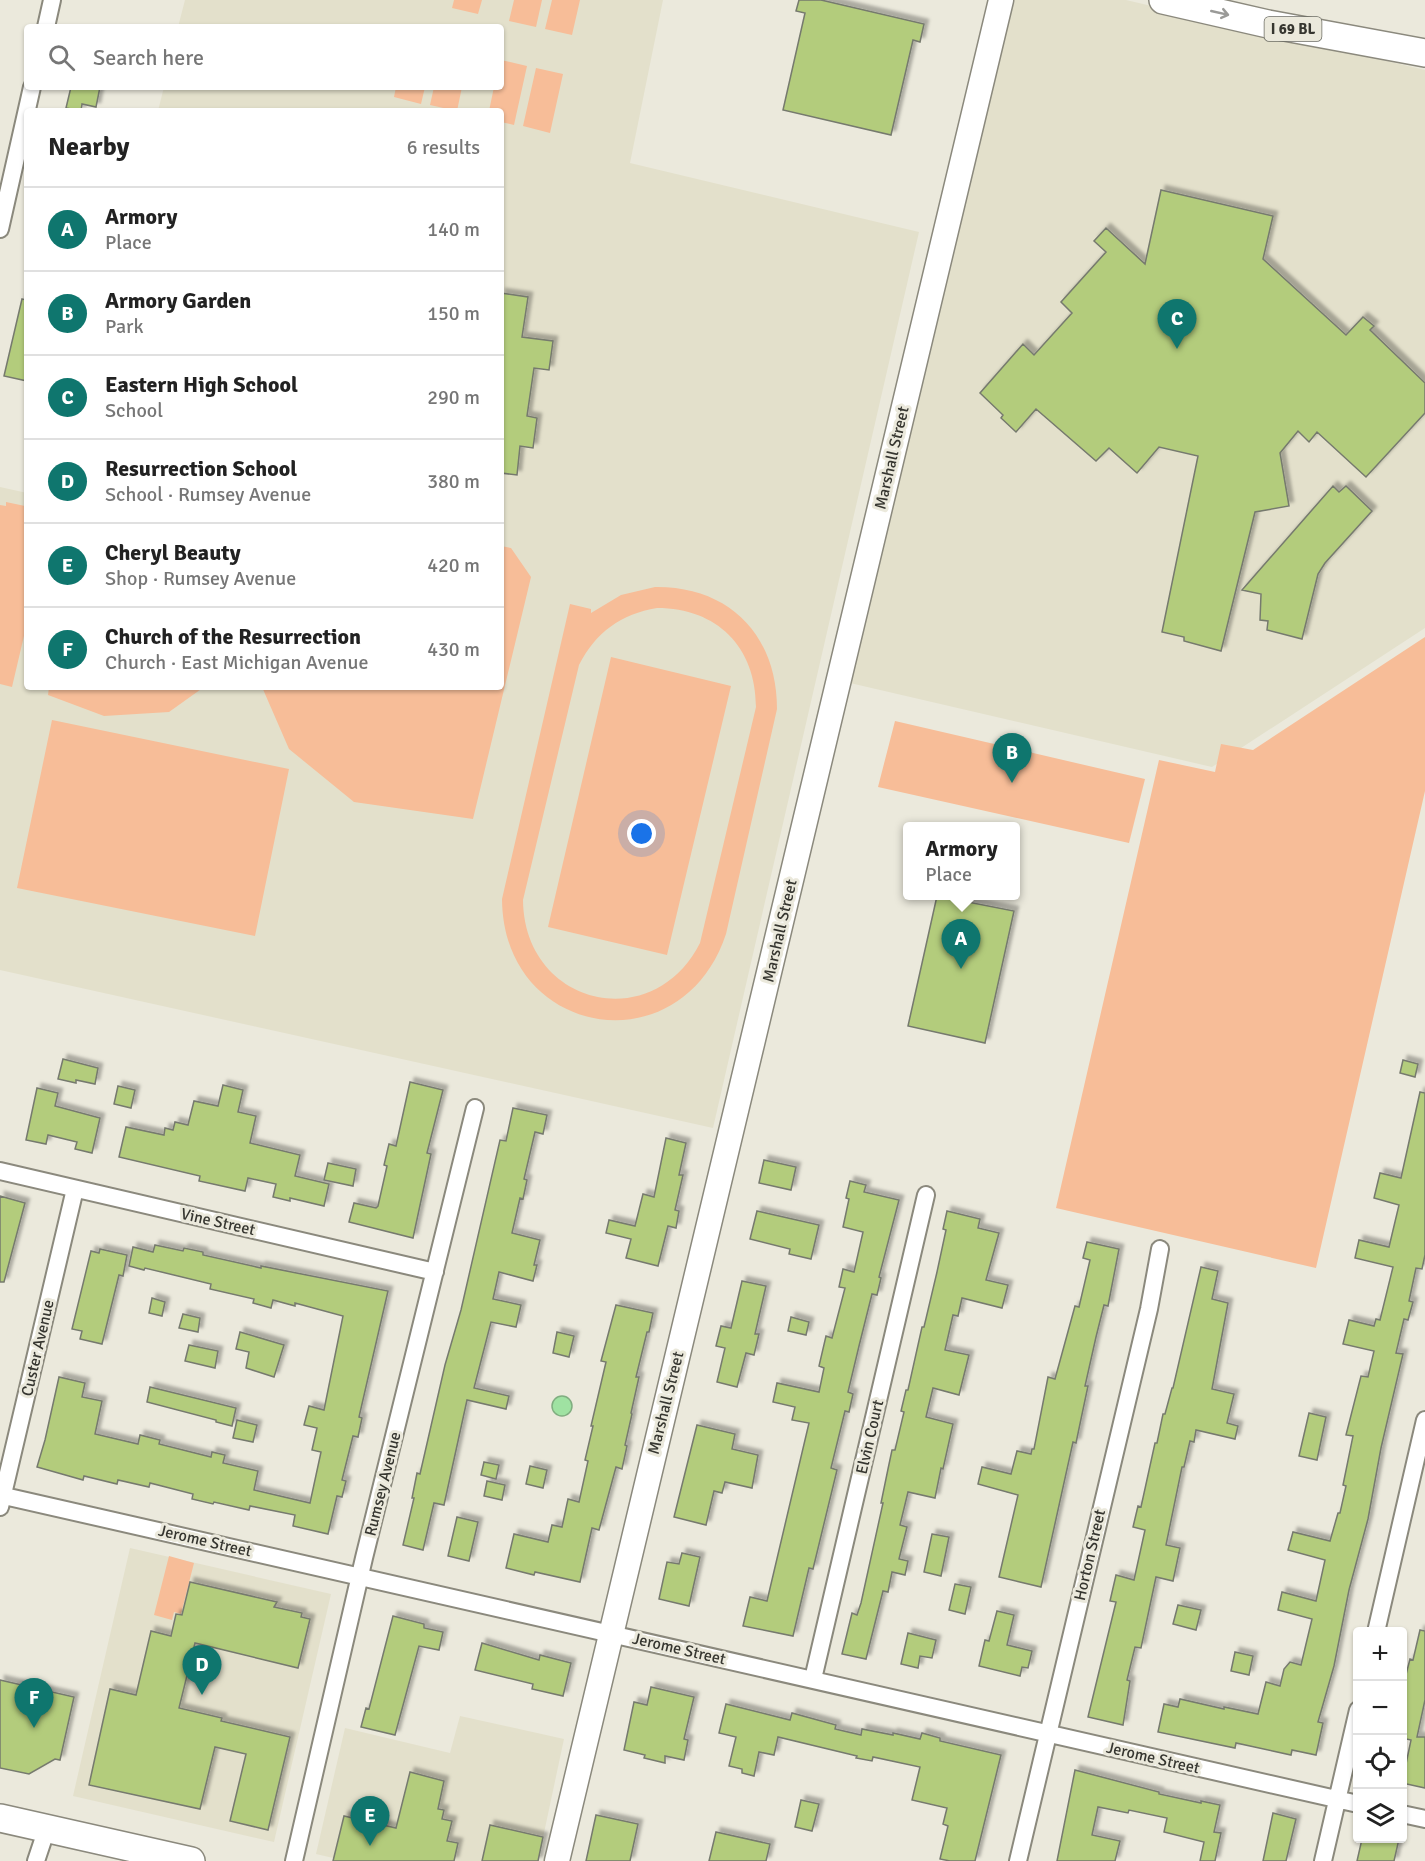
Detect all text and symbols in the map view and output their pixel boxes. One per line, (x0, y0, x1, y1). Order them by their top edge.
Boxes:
one-way arrow (1209, 8, 1229, 19)
road number: I 69 BL (1264, 17, 1322, 41)
search box (24, 24, 504, 90)
icon: search (45, 41, 78, 74)
text: Search here (93, 44, 204, 71)
text: Nearby (48, 131, 129, 163)
text: 6 results (407, 135, 480, 160)
text: Armory (105, 203, 177, 230)
text: A (61, 217, 74, 242)
text: 140 m (427, 217, 480, 242)
text: Place (105, 230, 152, 255)
text: Armory Garden (105, 287, 251, 314)
pin: C (1158, 300, 1196, 349)
text: B (61, 301, 74, 326)
text: 150 m (427, 301, 480, 326)
text: Park (105, 314, 143, 339)
text: Eastern High School (105, 371, 298, 398)
text: C (61, 385, 74, 410)
text: 290 m (427, 385, 480, 410)
text: School (105, 398, 163, 423)
street label: Marshall Street (870, 404, 914, 511)
text: Resurrection School (105, 455, 297, 482)
text: D (61, 469, 74, 494)
text: 380 m (427, 469, 480, 494)
text: School · Rumsey Avenue (105, 482, 311, 507)
text: Cheryl Beauty (105, 539, 241, 566)
text: E (62, 553, 73, 578)
text: 420 m (427, 553, 480, 578)
text: Shop · Rumsey Avenue (105, 566, 296, 591)
text: Church of the Resurrection (105, 623, 361, 650)
text: F (62, 637, 73, 662)
text: 430 m (427, 637, 480, 662)
text: Church · East Michigan Avenue (105, 650, 368, 675)
pin: B (992, 734, 1032, 783)
your location (627, 819, 656, 848)
popup (903, 822, 1020, 900)
text: Armory (925, 835, 998, 862)
text: Place (925, 862, 972, 887)
street label: Marshall Street (758, 877, 802, 984)
pin: A (942, 920, 980, 969)
street label: Vine Street (179, 1204, 257, 1240)
street label: Custer Avenue (17, 1298, 59, 1398)
street label: Marshall Street (644, 1349, 689, 1456)
street label: Elvin Court (852, 1397, 888, 1476)
street label: Rumsey Avenue (360, 1430, 406, 1538)
street label: Horton Street (1070, 1507, 1110, 1603)
street label: Jerome Street (156, 1521, 254, 1562)
map controls (1353, 1627, 1407, 1843)
button: + (1353, 1627, 1407, 1681)
street label: Jerome Street (630, 1629, 728, 1670)
pin: D (182, 1646, 222, 1695)
pin: F (15, 1678, 54, 1728)
button: − (1353, 1681, 1407, 1735)
button: locate (1353, 1735, 1407, 1789)
street label: Jerome Street (1104, 1738, 1202, 1779)
button: layers (1353, 1789, 1407, 1843)
pin: E (350, 1796, 389, 1846)

